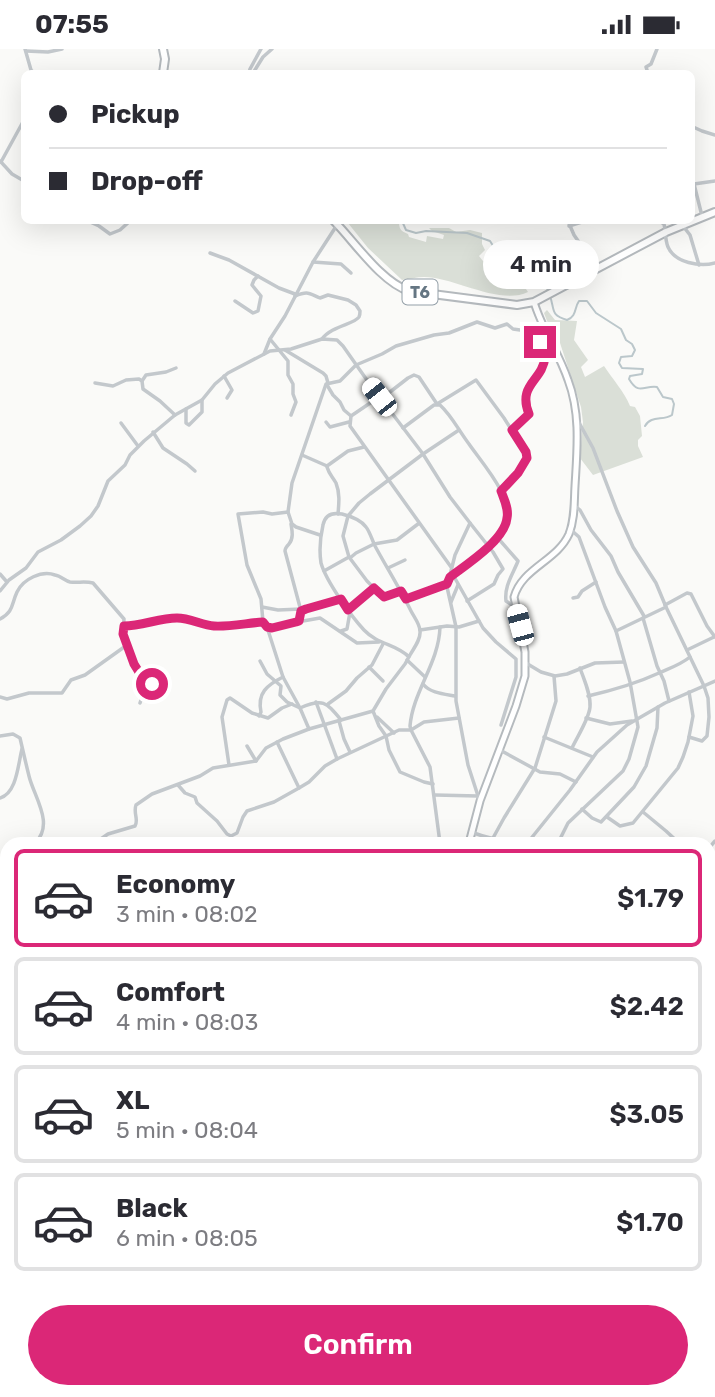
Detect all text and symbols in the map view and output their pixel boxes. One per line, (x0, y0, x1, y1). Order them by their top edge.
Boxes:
text: 07:55 (35, 9, 109, 40)
text: Pickup (91, 99, 180, 130)
text: Drop-off (91, 166, 203, 197)
callout: 4 min (482, 240, 598, 289)
text: 4 min (510, 250, 572, 278)
road number: T6 (402, 279, 438, 305)
route end (524, 326, 556, 358)
car (358, 374, 401, 420)
car (505, 602, 536, 648)
route start (136, 668, 168, 700)
icon: car (32, 867, 95, 930)
text: Economy (116, 869, 235, 900)
text: $1.79 (617, 883, 684, 914)
text: 3 min · 08:02 (116, 900, 258, 928)
icon: car (32, 975, 95, 1038)
text: Comfort (116, 977, 225, 1008)
text: $2.42 (610, 991, 684, 1022)
text: 4 min · 08:03 (116, 1008, 258, 1036)
icon: car (32, 1083, 95, 1146)
text: XL (116, 1085, 149, 1116)
text: $3.05 (609, 1099, 684, 1130)
text: 5 min · 08:04 (116, 1116, 258, 1144)
icon: car (32, 1191, 95, 1254)
text: Black (116, 1193, 188, 1224)
text: $1.70 (616, 1207, 684, 1238)
text: 6 min · 08:05 (116, 1224, 258, 1252)
button: Confirm (28, 1305, 688, 1385)

